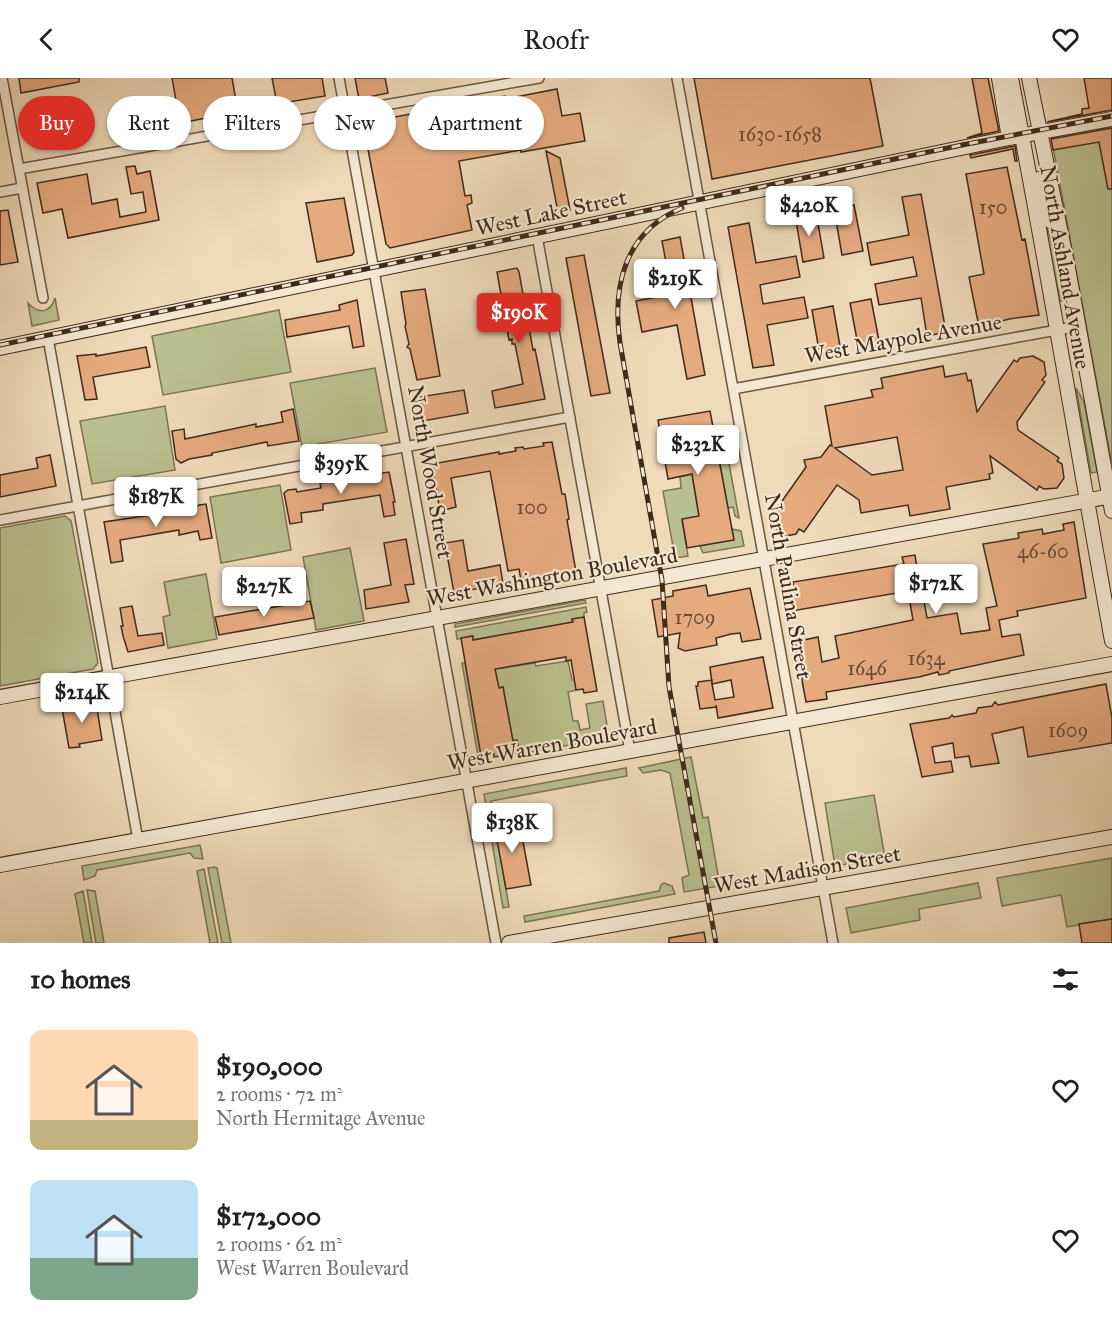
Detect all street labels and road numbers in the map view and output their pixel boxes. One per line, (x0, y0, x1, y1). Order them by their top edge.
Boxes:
street label: North Ashland Avenue (1034, 163, 1097, 371)
street label: West Lake Street (473, 183, 629, 242)
street label: West Maypole Avenue (802, 308, 1004, 369)
street label: North Wood Street (402, 383, 459, 561)
street label: North Paulina Street (759, 491, 818, 681)
street label: West Washington Boulevard (424, 541, 680, 612)
street label: West Warren Boulevard (445, 713, 659, 776)
street label: West Madison Street (712, 840, 903, 899)

